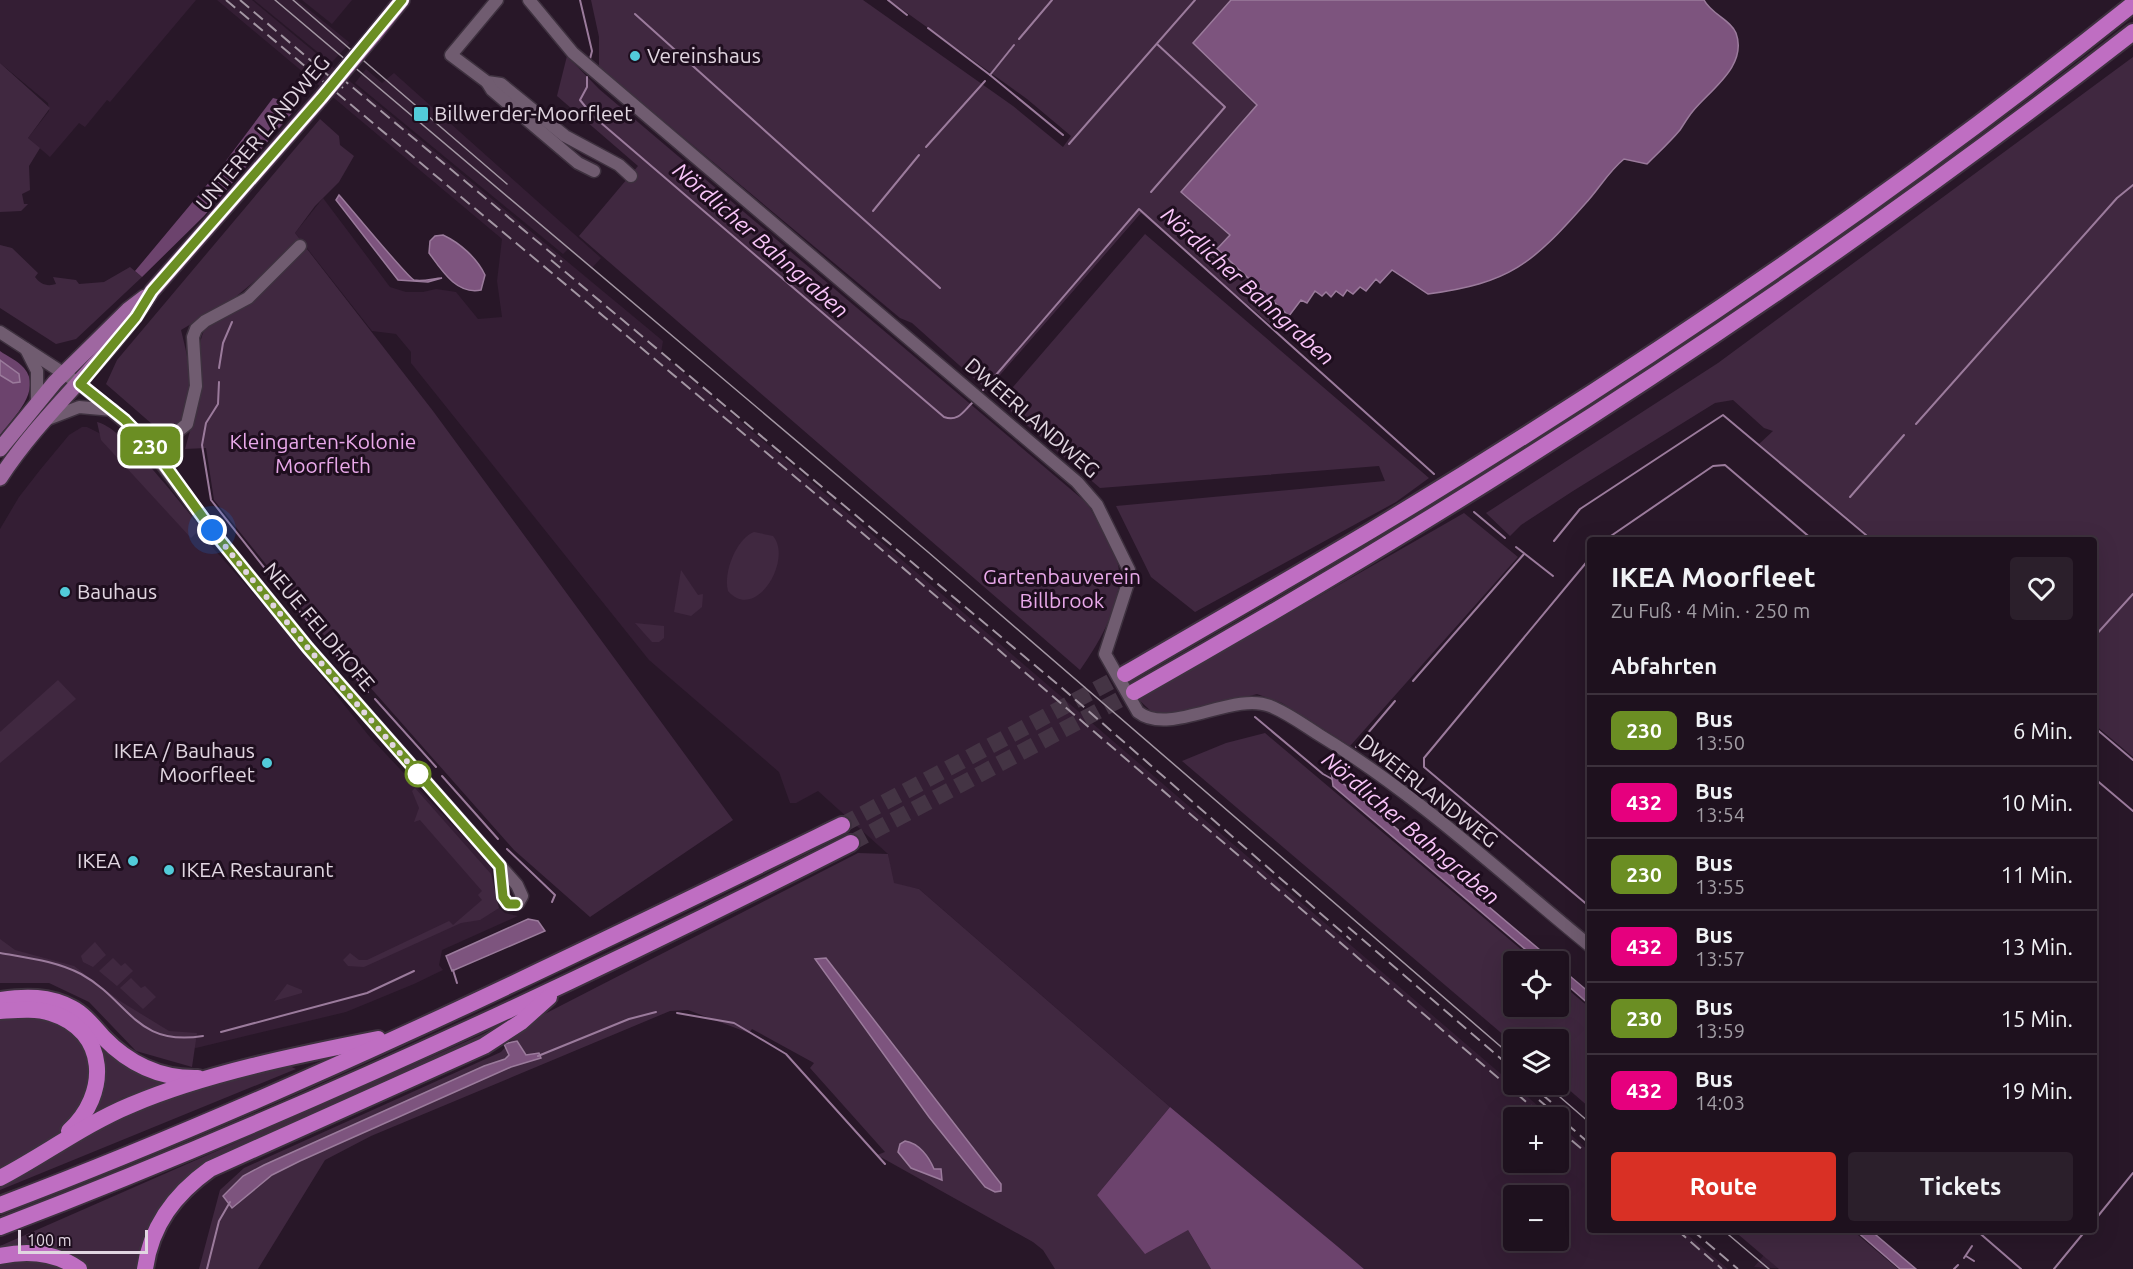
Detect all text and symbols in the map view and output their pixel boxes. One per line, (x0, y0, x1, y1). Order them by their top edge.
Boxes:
place label: Vereinshaus (647, 43, 761, 67)
marker: Vereinshaus (628, 49, 642, 63)
street label: UNTERER LANDWEG (190, 50, 334, 215)
place label: Billwerder-Moorfleet (434, 101, 632, 125)
marker: Billwerder-Moorfleet (412, 105, 430, 123)
water label: Nördlicher Bahngraben (669, 157, 854, 322)
water label: Nördlicher Bahngraben (1157, 201, 1340, 370)
street label: DWEERLANDWEG (961, 352, 1105, 482)
line badge: 230 (116, 426, 184, 466)
park label: Kleingarten-Kolonie Moorfleth (230, 429, 416, 477)
text: 230 (132, 434, 168, 458)
your location (197, 515, 227, 545)
button: heart (2010, 557, 2073, 620)
street label: NEUE FELDHOFE (259, 558, 380, 695)
text: IKEA Moorfleet (1611, 561, 1816, 592)
park label: Gartenbauverein Billbrook (983, 564, 1141, 612)
place label: Bauhaus (77, 579, 157, 603)
marker: Bauhaus (58, 585, 72, 599)
text: Zu Fuß · 4 Min. · 250 m (1611, 599, 1810, 622)
text: Abfahrten (1611, 653, 1717, 678)
text: Bus (1695, 706, 1733, 731)
text: 230 (1626, 718, 1662, 742)
text: 6 Min. (2013, 718, 2073, 743)
street label: DWEERLANDWEG (1354, 728, 1503, 852)
text: 13:50 (1695, 731, 1745, 754)
place label: IKEA / Bauhaus Moorfleet (114, 738, 255, 786)
water label: Nördlicher Bahngraben (1318, 746, 1505, 909)
marker: IKEA / Bauhaus Moorfleet (260, 756, 274, 770)
unlabelled marker (405, 761, 431, 787)
text: Bus (1695, 778, 1733, 803)
text: 432 (1626, 790, 1662, 814)
text: 10 Min. (2001, 790, 2073, 815)
text: 13:54 (1695, 803, 1745, 826)
place label: IKEA (77, 848, 121, 872)
text: Bus (1695, 850, 1733, 875)
marker: IKEA (126, 854, 140, 868)
place label: IKEA Restaurant (181, 857, 333, 881)
text: 230 (1626, 862, 1662, 886)
text: 11 Min. (2001, 862, 2073, 887)
marker: IKEA Restaurant (162, 863, 176, 877)
text: 13:55 (1695, 875, 1745, 898)
text: Bus (1695, 922, 1733, 947)
text: 432 (1626, 934, 1662, 958)
text: 13 Min. (2001, 934, 2073, 959)
text: 13:57 (1695, 947, 1745, 970)
map controls (1503, 951, 1569, 1251)
button: locate (1503, 951, 1569, 1017)
text: Bus (1695, 994, 1733, 1019)
text: 230 (1626, 1006, 1662, 1030)
text: 15 Min. (2001, 1006, 2073, 1031)
text: 13:59 (1695, 1019, 1745, 1042)
button: layers (1503, 1029, 1569, 1095)
text: Bus (1695, 1066, 1733, 1091)
text: 432 (1626, 1078, 1662, 1102)
text: 19 Min. (2001, 1078, 2073, 1103)
text: 14:03 (1695, 1091, 1745, 1114)
button: + (1503, 1107, 1569, 1173)
button: Route (1611, 1152, 1836, 1221)
button: Tickets (1848, 1152, 2073, 1221)
button: − (1503, 1185, 1569, 1251)
scale bar (18, 1227, 148, 1254)
text: 100 m (27, 1231, 72, 1249)

